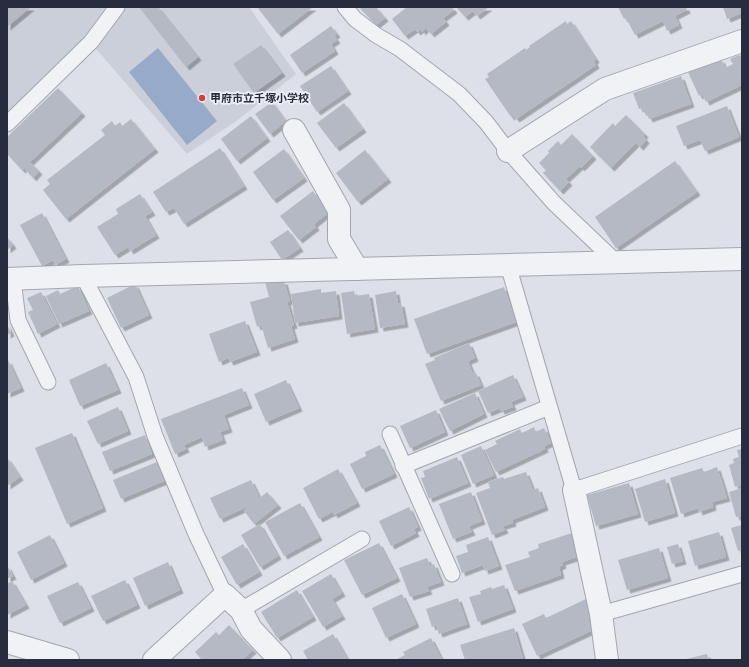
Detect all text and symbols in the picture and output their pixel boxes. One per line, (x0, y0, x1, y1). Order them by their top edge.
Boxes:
place label: 甲府市立千塚小学校 (210, 91, 309, 106)
marker: 甲府市立千塚小学校 (197, 93, 207, 103)

